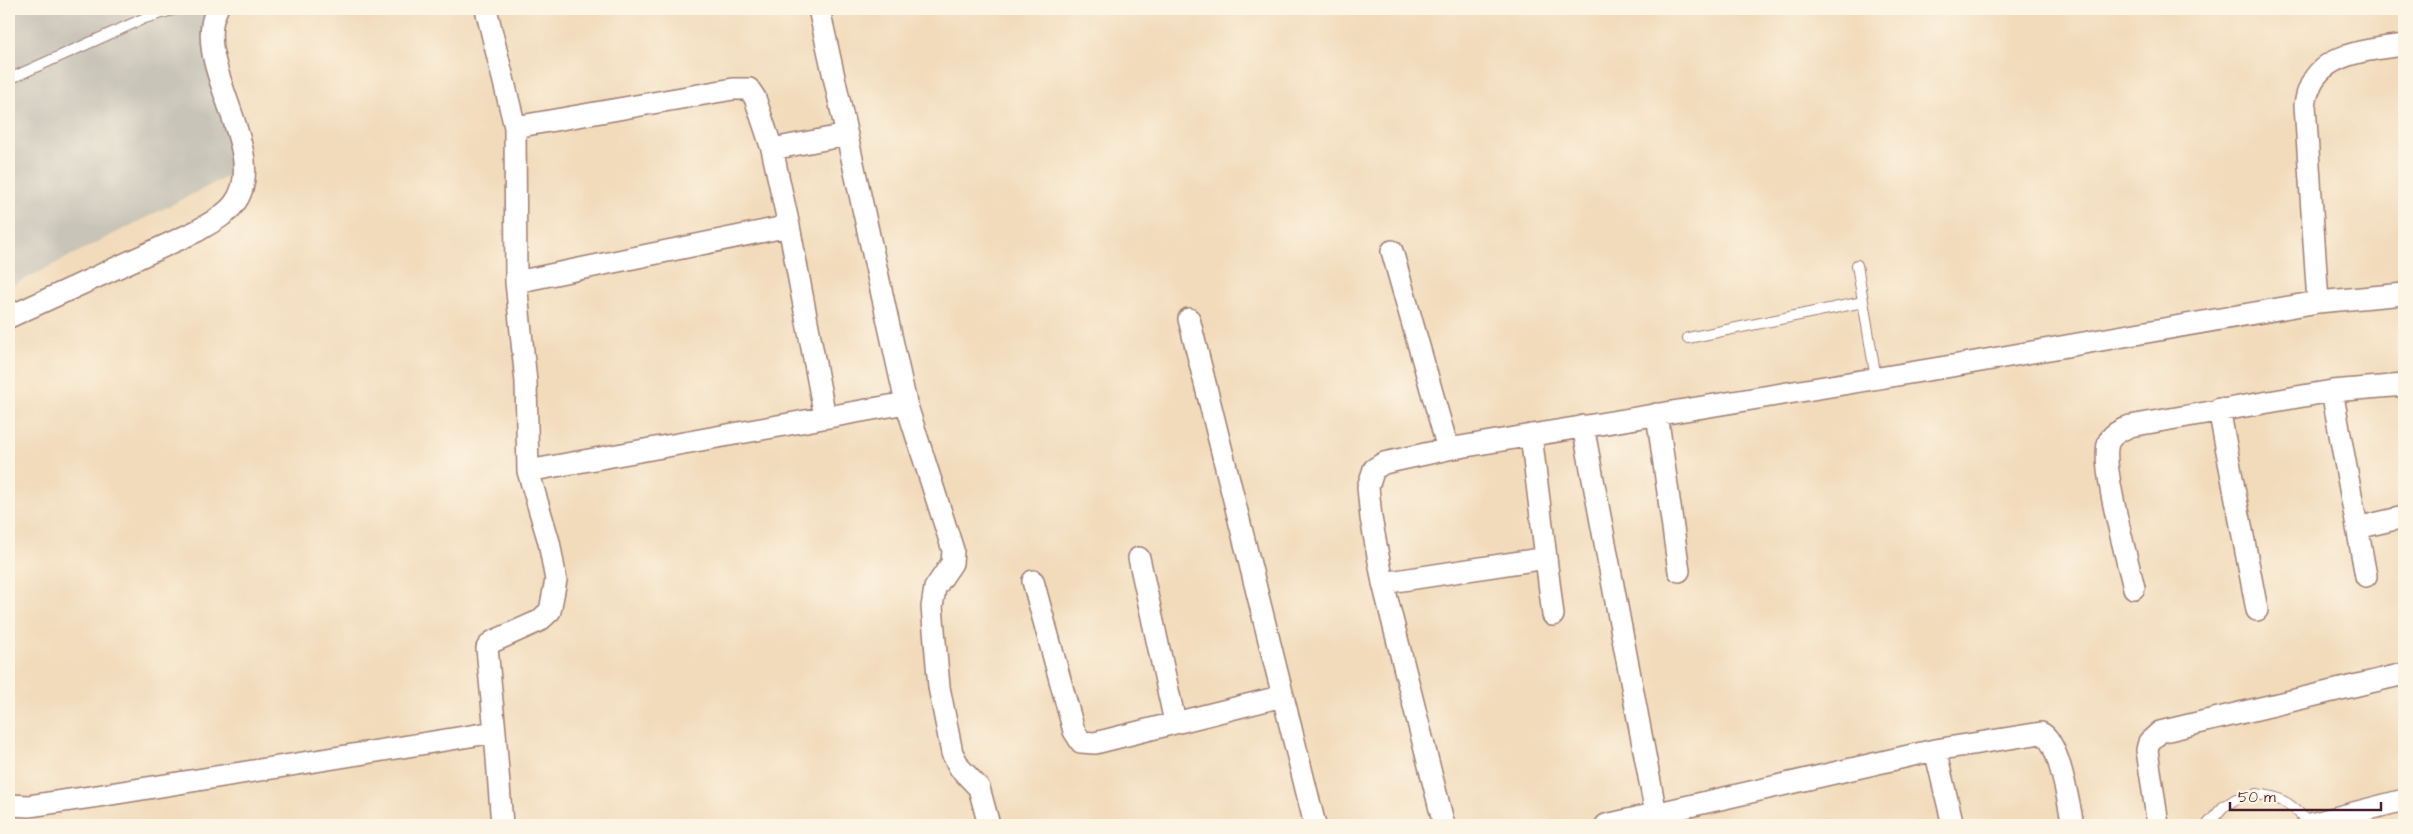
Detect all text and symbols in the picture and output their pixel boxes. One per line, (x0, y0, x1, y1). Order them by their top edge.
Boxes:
scale bar (2230, 779, 2382, 811)
text: 50 m (2238, 787, 2276, 808)

